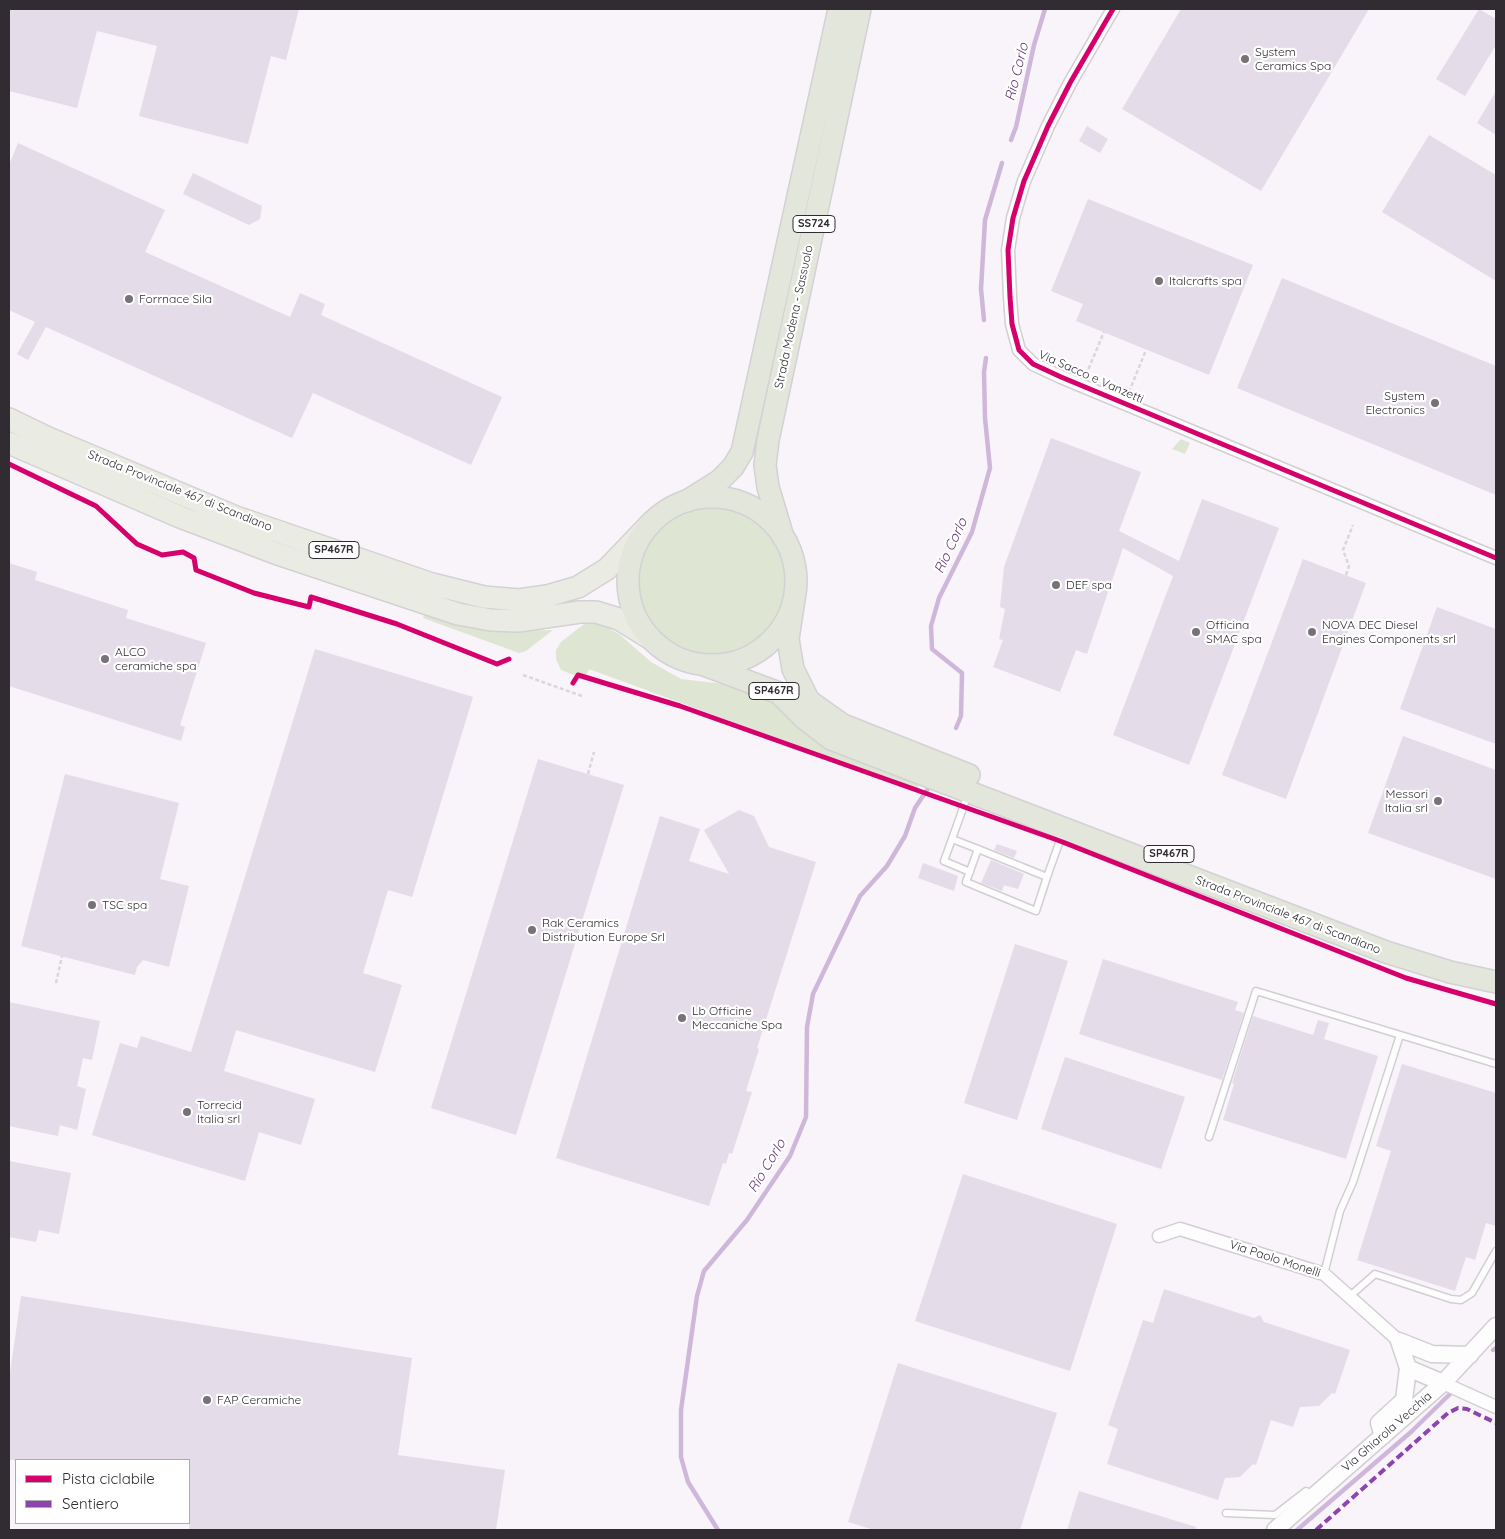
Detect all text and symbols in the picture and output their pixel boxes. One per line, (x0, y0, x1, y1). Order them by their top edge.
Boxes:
water label: Rio Corlo (1002, 41, 1032, 103)
place label: System Ceramics Spa (1255, 45, 1331, 73)
marker: System Ceramics Spa (1239, 53, 1251, 65)
road number: SS724 (793, 215, 835, 232)
street label: Strada Modena - Sassuolo (772, 244, 816, 390)
place label: Italcrafts spa (1169, 274, 1242, 288)
marker: Italcrafts spa (1153, 275, 1165, 287)
place label: Forrnace Sila (139, 292, 212, 306)
marker: Forrnace Sila (123, 293, 135, 305)
street label: Via Sacco e Vanzetti (1036, 347, 1146, 407)
place label: System Electronics (1366, 389, 1425, 417)
marker: System Electronics (1429, 397, 1441, 409)
street label: Strada Provinciale 467 di Scandiano (86, 447, 274, 535)
water label: Rio Corlo (931, 516, 971, 576)
road number: SP467R (309, 542, 359, 558)
place label: DEF spa (1066, 578, 1112, 592)
marker: DEF spa (1050, 579, 1062, 591)
place label: Officina SMAC spa (1206, 618, 1262, 646)
place label: NOVA DEC Diesel Engines Components srl (1322, 618, 1456, 646)
marker: Officina SMAC spa (1190, 626, 1202, 638)
marker: NOVA DEC Diesel Engines Components srl (1306, 626, 1318, 638)
place label: ALCO ceramiche spa (115, 645, 197, 673)
marker: ALCO ceramiche spa (99, 653, 111, 665)
road number: SP467R (749, 682, 799, 699)
place label: Messori Italia srl (1385, 787, 1428, 815)
marker: Messori Italia srl (1432, 795, 1444, 807)
road number: SP467R (1144, 846, 1194, 862)
street label: Strada Provinciale 467 di Scandiano (1193, 873, 1383, 957)
place label: TSC spa (102, 898, 147, 912)
marker: TSC spa (86, 899, 98, 911)
place label: Rak Ceramics Distribution Europe Srl (542, 916, 665, 944)
marker: Rak Ceramics Distribution Europe Srl (526, 924, 538, 936)
place label: Lb Officine Meccaniche Spa (692, 1004, 782, 1032)
marker: Lb Officine Meccaniche Spa (676, 1012, 688, 1024)
place label: Torrecid Italia srl (197, 1098, 242, 1126)
marker: Torrecid Italia srl (181, 1106, 193, 1118)
water label: Rio Corlo (745, 1136, 789, 1196)
street label: Via Paolo Monelli (1228, 1237, 1322, 1281)
street label: Via Ghiarola Vecchia (1339, 1389, 1435, 1475)
place label: FAP Ceramiche (217, 1393, 301, 1407)
marker: FAP Ceramiche (201, 1394, 213, 1406)
legend (15, 1459, 190, 1524)
text: Pista ciclabile (62, 1469, 155, 1488)
text: Sentiero (62, 1494, 119, 1513)

